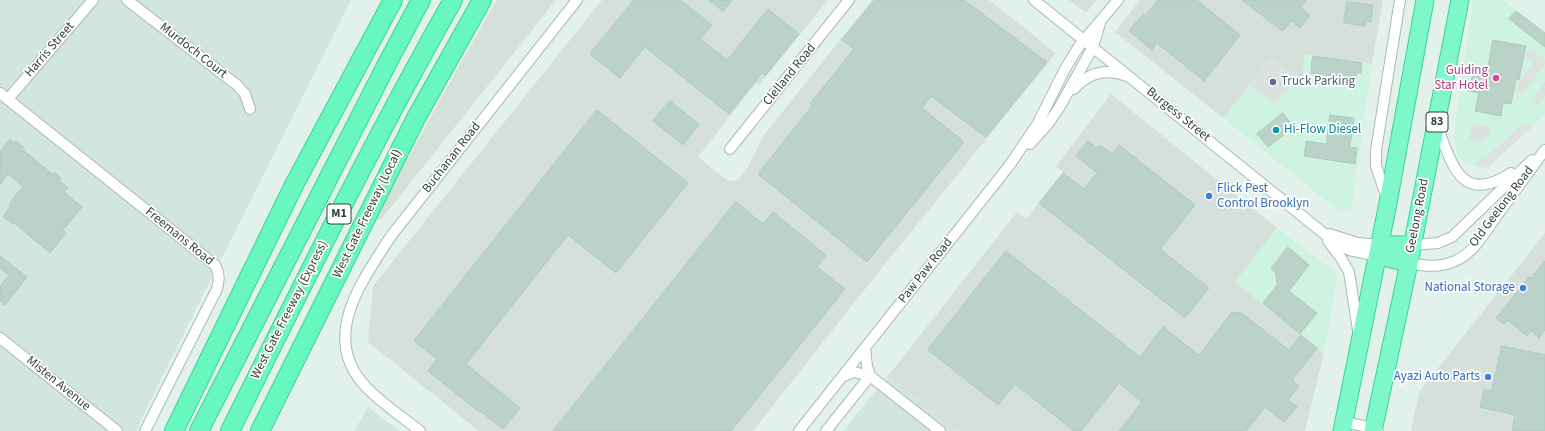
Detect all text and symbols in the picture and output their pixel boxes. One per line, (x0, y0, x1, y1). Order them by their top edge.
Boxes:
street label: Harris Street (22, 19, 78, 81)
street label: Murdoch Court (156, 20, 230, 82)
street label: Clelland Road (760, 41, 820, 109)
place label: Guiding Star Hotel (1434, 63, 1488, 94)
marker: Guiding Star Hotel (1491, 73, 1501, 83)
place label: Truck Parking (1281, 74, 1355, 90)
marker: Truck Parking (1268, 77, 1278, 87)
street label: Burgess Street (1143, 84, 1213, 146)
road number: 83 (1426, 112, 1448, 132)
street label: Buchanan Road (420, 119, 484, 197)
place label: Hi-Flow Diesel (1284, 122, 1361, 138)
marker: Hi-Flow Diesel (1271, 125, 1281, 135)
street label: West Gate Freeway (Local) (330, 147, 406, 281)
street label: Old Geelong Road (1467, 163, 1537, 251)
street label: Geelong Road (1403, 177, 1433, 255)
place label: Flick Pest Control Brooklyn (1217, 181, 1309, 212)
marker: Flick Pest Control Brooklyn (1204, 191, 1214, 201)
road number: M1 (327, 204, 351, 224)
street label: Freemans Road (142, 205, 216, 269)
street label: Paw Paw Road (896, 235, 956, 307)
street label: West Gate Freeway (Express) (248, 238, 332, 382)
place label: National Storage (1425, 280, 1515, 296)
marker: National Storage (1518, 283, 1528, 293)
street label: Misten Avenue (23, 353, 93, 415)
place label: Ayazi Auto Parts (1394, 369, 1480, 385)
marker: Ayazi Auto Parts (1483, 372, 1493, 382)

